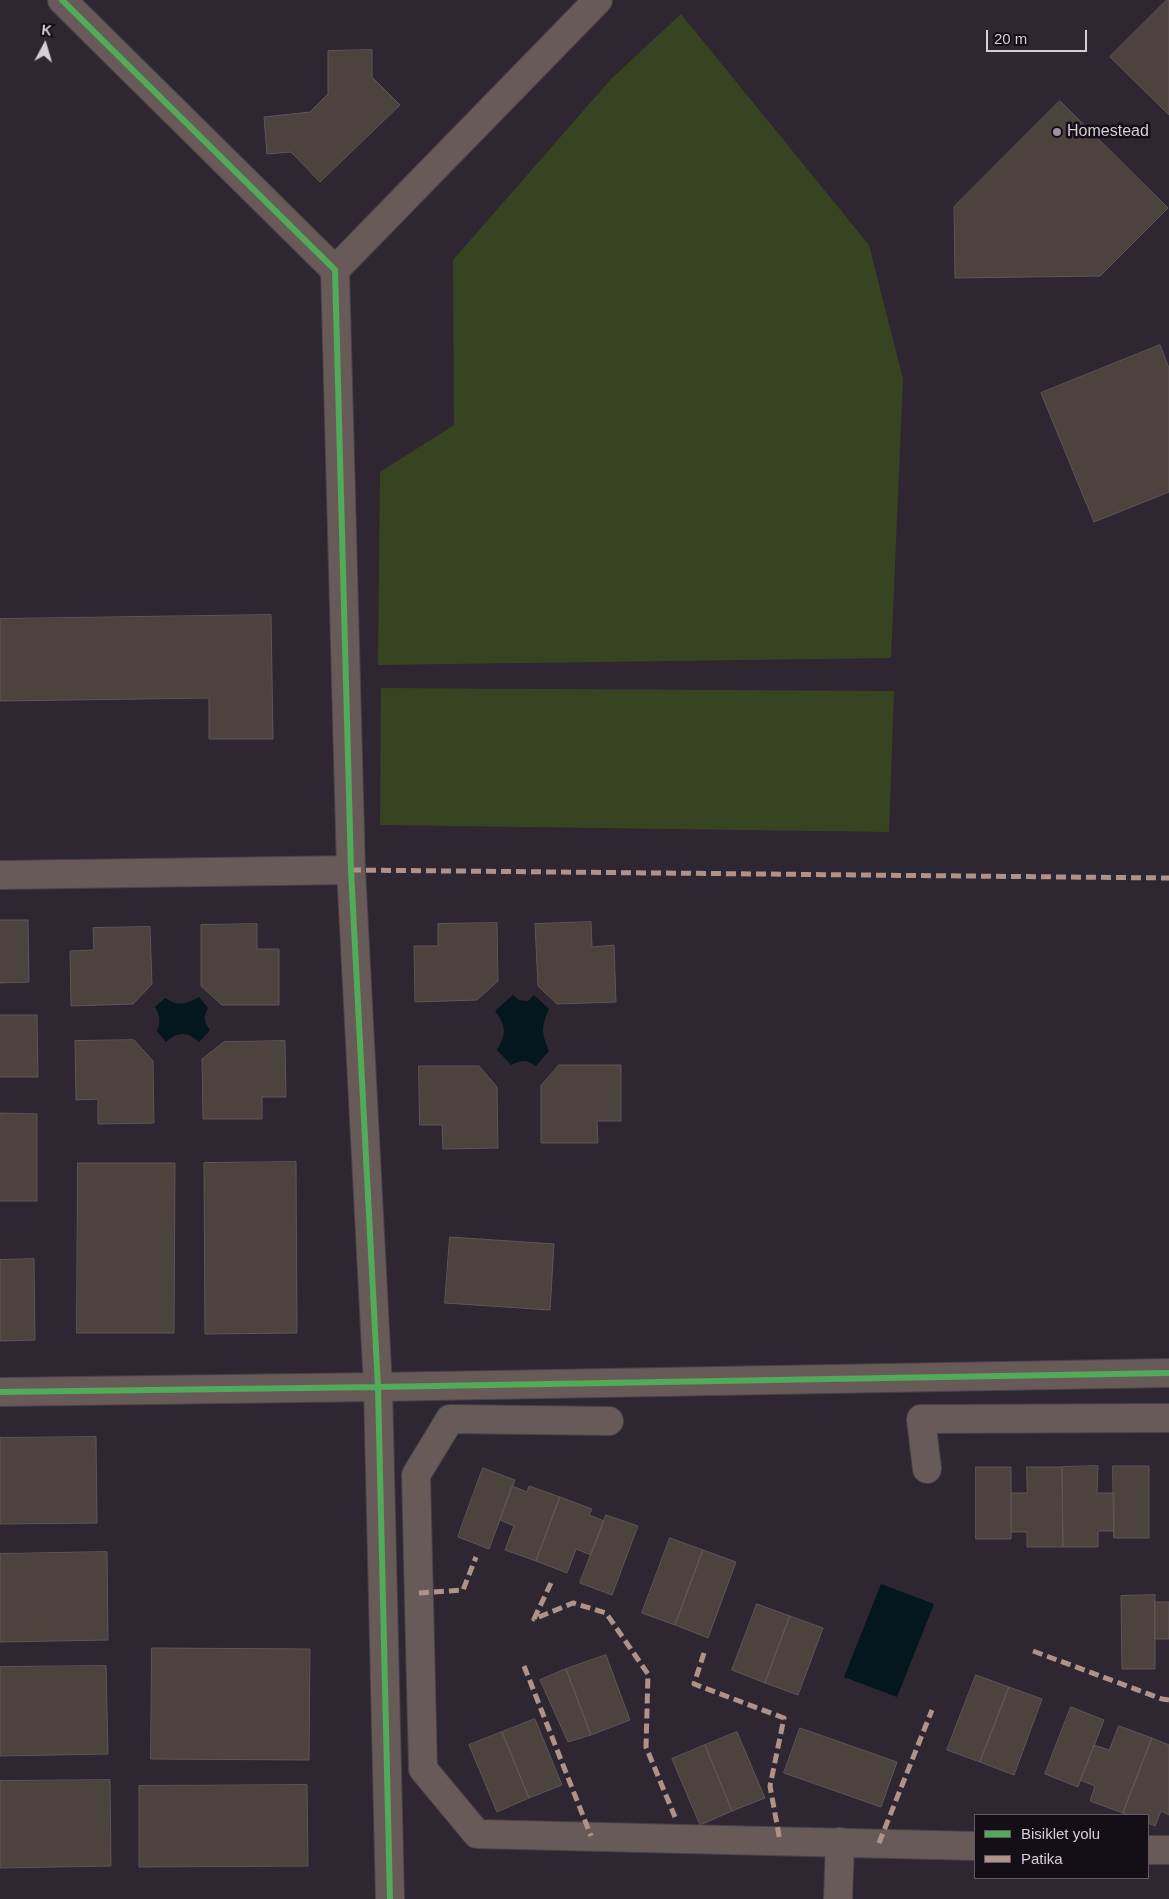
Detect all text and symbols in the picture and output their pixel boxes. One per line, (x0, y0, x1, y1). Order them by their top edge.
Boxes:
north arrow (20, 20, 70, 70)
scale bar (989, 20, 1090, 52)
text: K (41, 22, 52, 39)
text: 20 m (994, 30, 1027, 47)
place label: Homestead (1067, 122, 1149, 142)
marker: Homestead (1051, 126, 1063, 138)
legend (974, 1814, 1149, 1879)
text: Bisiklet yolu (1021, 1825, 1100, 1842)
text: Patika (1021, 1850, 1063, 1867)

